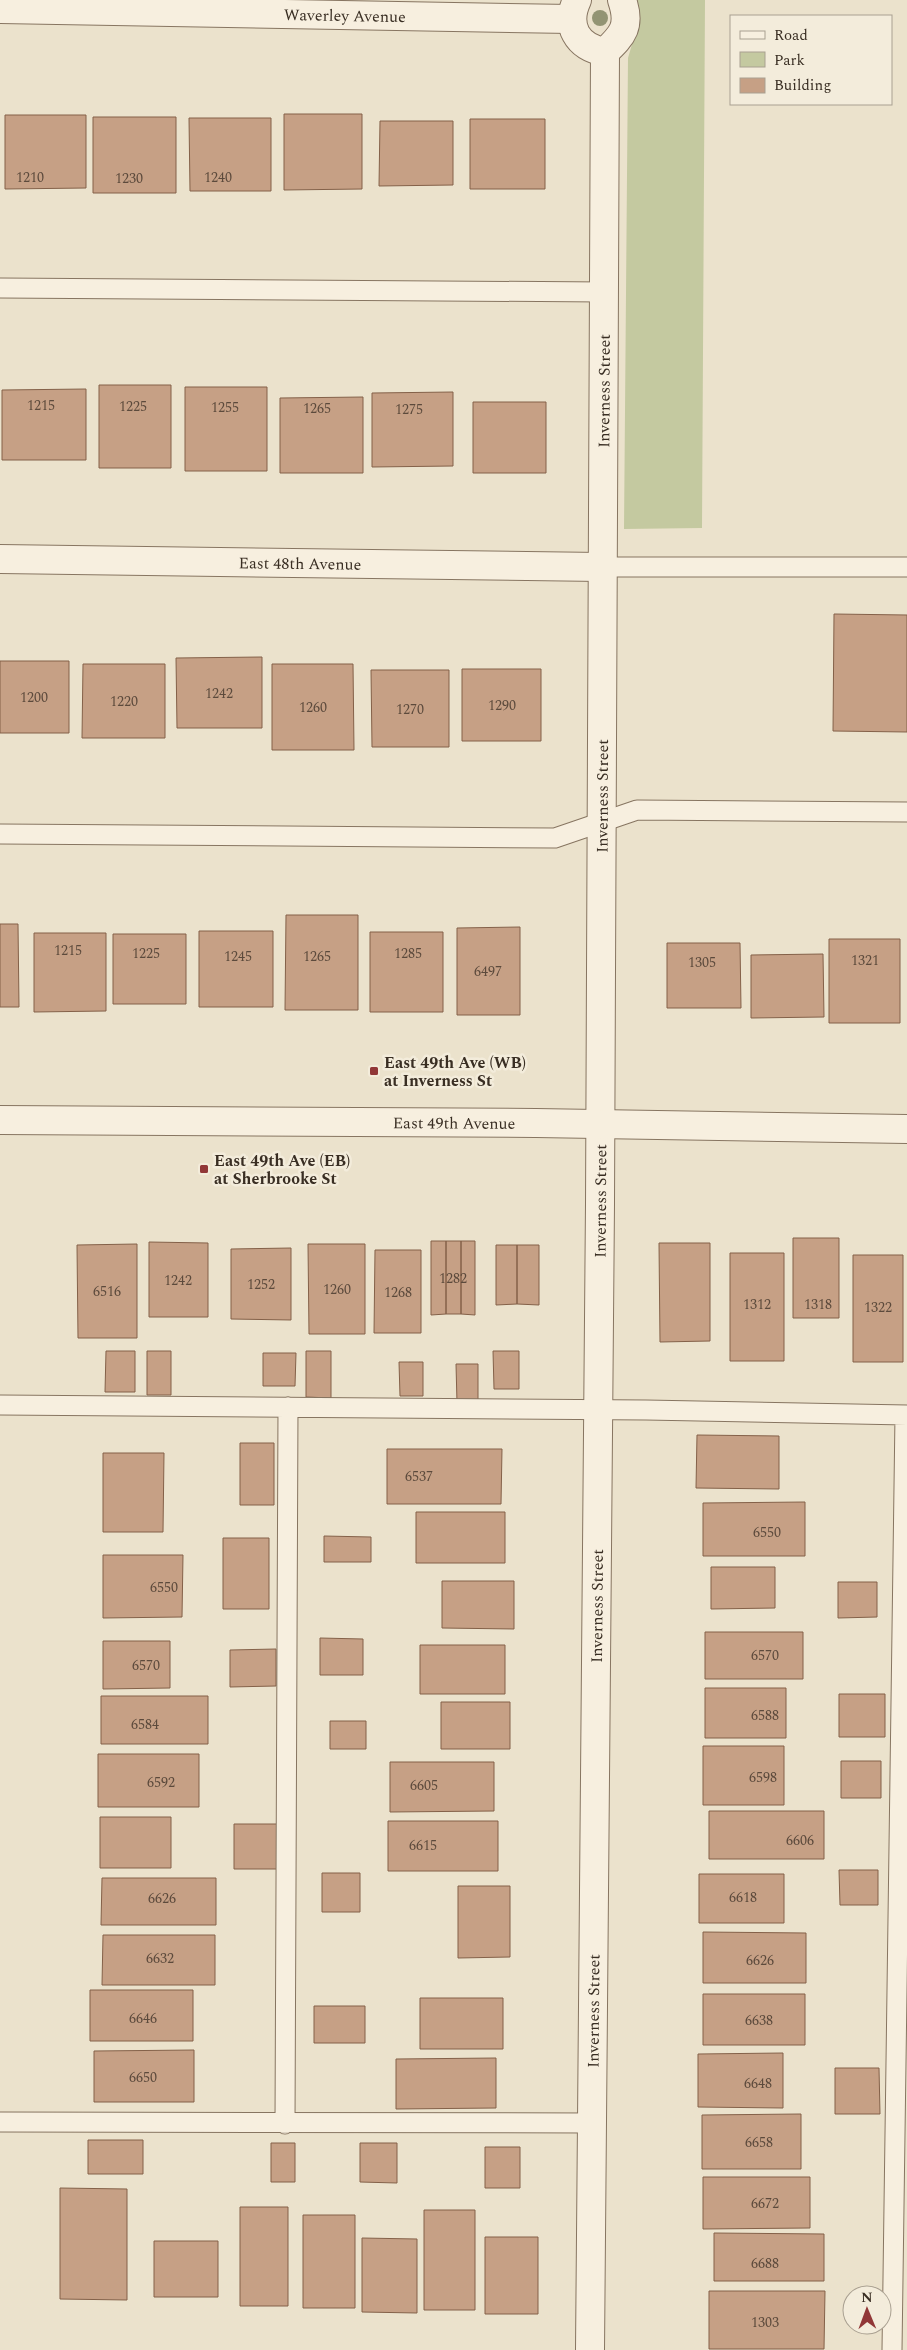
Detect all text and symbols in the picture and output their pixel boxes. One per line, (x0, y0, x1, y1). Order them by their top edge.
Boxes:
street label: Waverley Avenue (284, 3, 406, 29)
legend (730, 15, 892, 105)
text: Road (774, 24, 808, 47)
text: Park (774, 49, 805, 72)
text: Building (774, 74, 831, 97)
house number: 1210 (16, 167, 44, 188)
house number: 1240 (204, 167, 232, 188)
house number: 1230 (115, 168, 143, 189)
street label: Inverness Street (592, 334, 617, 448)
house number: 1215 (27, 395, 55, 416)
house number: 1225 (119, 396, 147, 417)
house number: 1255 (211, 397, 239, 418)
house number: 1265 (303, 398, 331, 419)
house number: 1275 (395, 399, 423, 420)
street label: East 48th Avenue (239, 551, 361, 577)
house number: 1242 (205, 683, 233, 704)
house number: 1200 (20, 687, 48, 708)
house number: 1220 (110, 691, 138, 712)
house number: 1290 (488, 695, 516, 716)
house number: 1260 (299, 697, 327, 718)
house number: 1270 (396, 699, 424, 720)
street label: Inverness Street (591, 739, 615, 853)
house number: 1215 (54, 940, 82, 961)
house number: 1225 (132, 943, 160, 964)
house number: 1285 (394, 943, 422, 964)
house number: 1245 (224, 946, 252, 967)
house number: 1265 (303, 946, 331, 967)
house number: 1321 (851, 950, 879, 971)
house number: 1305 (688, 952, 716, 973)
house number: 6497 (474, 961, 502, 982)
place label: East 49th Ave (WB) at Inverness St (384, 1051, 526, 1093)
marker: East 49th Ave (WB) at Inverness St (368, 1065, 380, 1077)
street label: East 49th Avenue (393, 1111, 515, 1136)
street label: Inverness Street (589, 1144, 613, 1258)
place label: East 49th Ave (EB) at Sherbrooke St (214, 1149, 350, 1191)
marker: East 49th Ave (EB) at Sherbrooke St (198, 1163, 210, 1175)
house number: 1282 (439, 1268, 467, 1289)
house number: 1242 (164, 1270, 192, 1291)
house number: 1252 (247, 1274, 275, 1295)
house number: 1260 (323, 1279, 351, 1300)
house number: 6516 (93, 1281, 121, 1302)
house number: 1268 (384, 1282, 412, 1303)
house number: 1312 (743, 1294, 771, 1315)
house number: 1318 (804, 1294, 832, 1315)
house number: 1322 (864, 1297, 892, 1318)
house number: 6537 (405, 1466, 433, 1487)
house number: 6550 (753, 1522, 781, 1543)
street label: Inverness Street (585, 1549, 610, 1663)
house number: 6550 (150, 1577, 178, 1598)
house number: 6570 (751, 1645, 779, 1666)
house number: 6570 (132, 1655, 160, 1676)
house number: 6588 (751, 1705, 779, 1726)
house number: 6584 (131, 1714, 159, 1735)
house number: 6598 (749, 1767, 777, 1788)
house number: 6592 (147, 1772, 175, 1793)
house number: 6605 (410, 1775, 438, 1796)
house number: 6606 (786, 1830, 814, 1851)
house number: 6615 (409, 1835, 437, 1856)
house number: 6618 (729, 1887, 757, 1908)
house number: 6626 (148, 1888, 176, 1909)
house number: 6632 (146, 1948, 174, 1969)
house number: 6626 (746, 1950, 774, 1971)
street label: Inverness Street (581, 1954, 606, 2068)
house number: 6646 (129, 2008, 157, 2029)
house number: 6638 (745, 2010, 773, 2031)
house number: 6650 (129, 2067, 157, 2088)
house number: 6648 (744, 2073, 772, 2094)
house number: 6658 (745, 2132, 773, 2153)
house number: 6672 (751, 2193, 779, 2214)
house number: 6688 (751, 2253, 779, 2274)
north arrow (842, 2285, 892, 2335)
text: N (861, 2287, 873, 2308)
house number: 1303 (751, 2312, 779, 2333)

